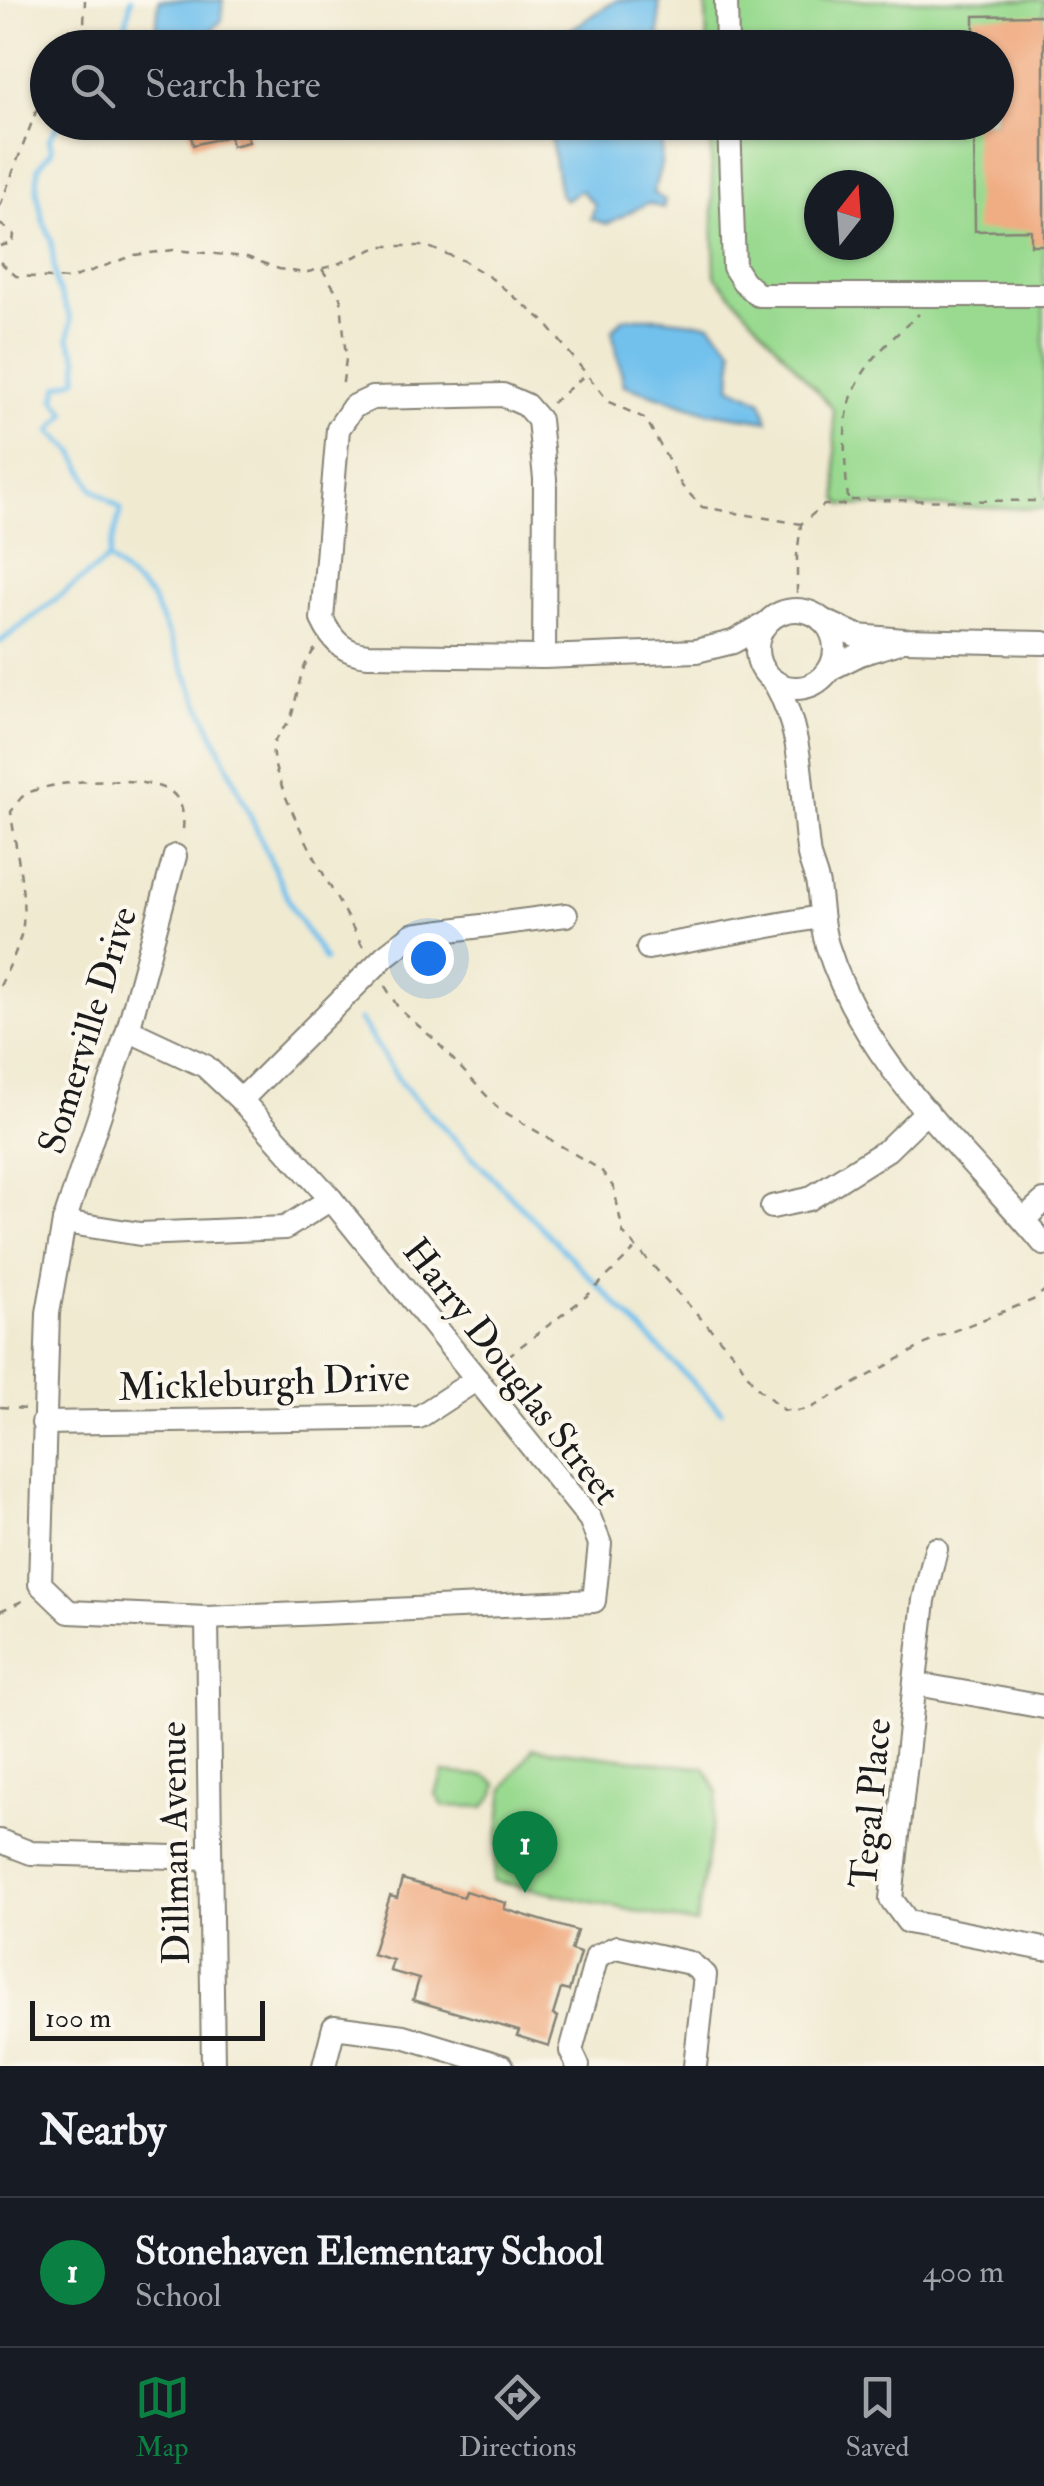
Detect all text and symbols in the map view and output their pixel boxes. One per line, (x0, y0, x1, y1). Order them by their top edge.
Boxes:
search box (30, 30, 1014, 140)
icon: search (65, 58, 120, 113)
text: Search here (145, 61, 321, 109)
north arrow (804, 170, 894, 260)
street label: Somerville Drive (28, 901, 148, 1160)
your location (403, 933, 454, 984)
street label: Harry Douglas Street (392, 1229, 630, 1515)
street label: Mickleburgh Drive (118, 1354, 411, 1412)
street label: Tegal Place (840, 1716, 902, 1890)
street label: Dillman Avenue (149, 1721, 201, 1965)
pin: 1 (492, 1810, 558, 1893)
scale bar (30, 1996, 265, 2040)
text: 100 m (45, 2001, 111, 2036)
text: Nearby (40, 2105, 166, 2157)
text: Stonehaven Elementary School (135, 2228, 603, 2276)
text: 1 (67, 2252, 78, 2292)
text: 400 m (922, 2252, 1004, 2292)
text: School (135, 2276, 221, 2316)
tab: Map (135, 2370, 190, 2465)
tab: Directions (459, 2370, 576, 2465)
tab: Saved (845, 2370, 909, 2465)

